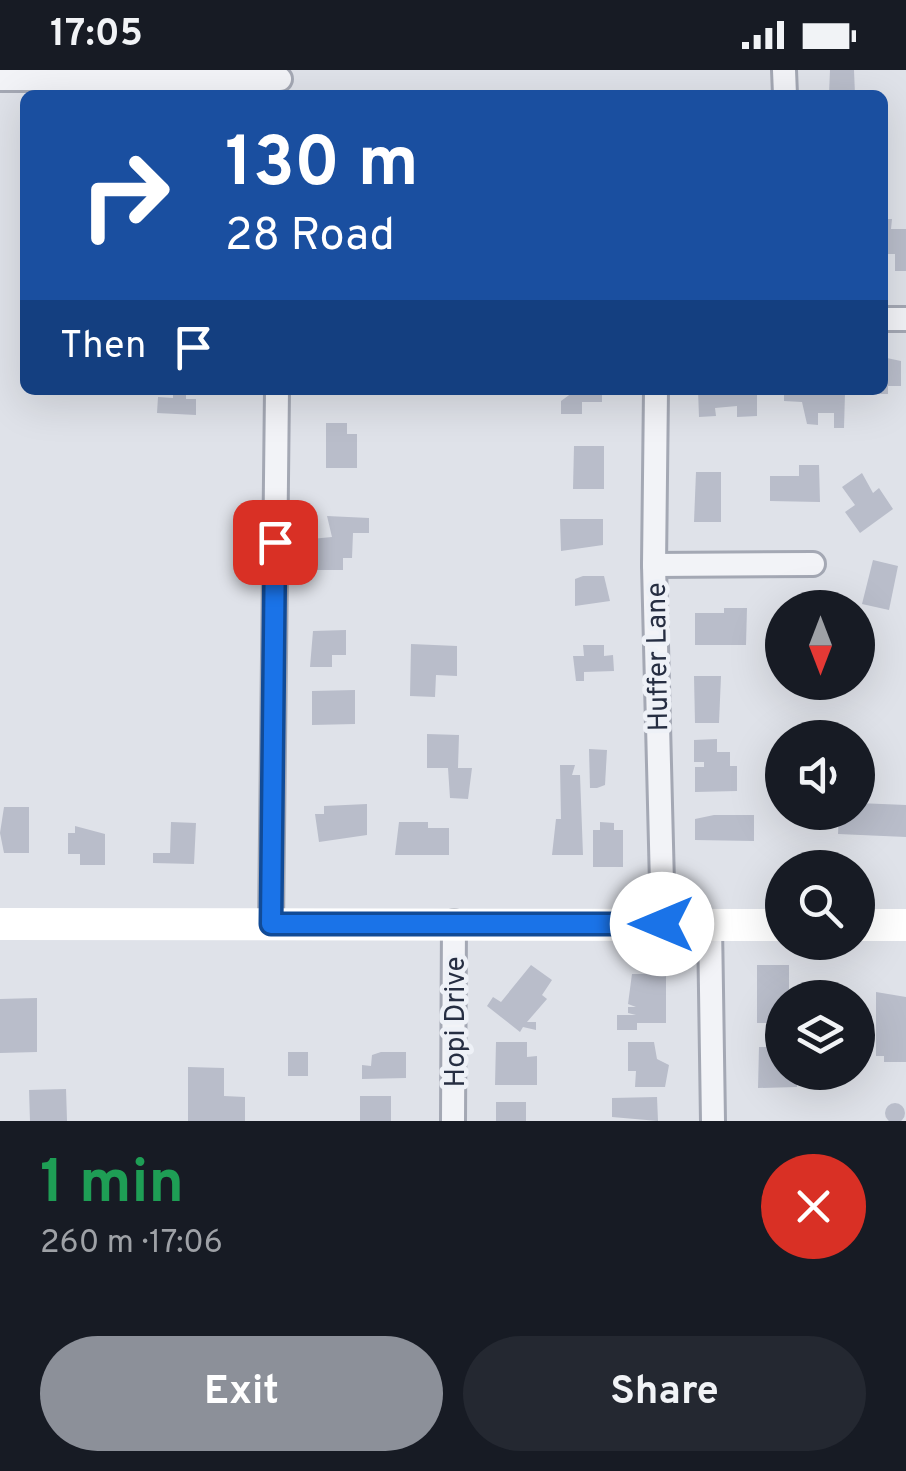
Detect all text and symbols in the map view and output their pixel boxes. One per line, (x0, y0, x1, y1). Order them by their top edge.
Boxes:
text: 17:05 (50, 11, 143, 60)
text: 130 m (225, 122, 419, 211)
icon: right (60, 130, 190, 260)
text: 28 Road (225, 209, 395, 266)
icon: arrive (166, 320, 221, 375)
text: Then (60, 323, 146, 372)
pin (233, 500, 318, 585)
icon: arrive (248, 515, 303, 570)
street label: Huffer Lane (640, 582, 678, 732)
north arrow (765, 590, 875, 700)
map controls (765, 590, 875, 1090)
button: sound (765, 720, 875, 830)
button: search (765, 850, 875, 960)
position arrow (610, 872, 714, 976)
street label: Hopi Drive (439, 957, 475, 1087)
button: layers (765, 980, 875, 1090)
text: 1 min (40, 1148, 184, 1224)
button: close (761, 1154, 866, 1259)
text: 260 m · 17:06 (40, 1224, 223, 1264)
button: Exit (40, 1336, 443, 1451)
button: Share (463, 1336, 866, 1451)

